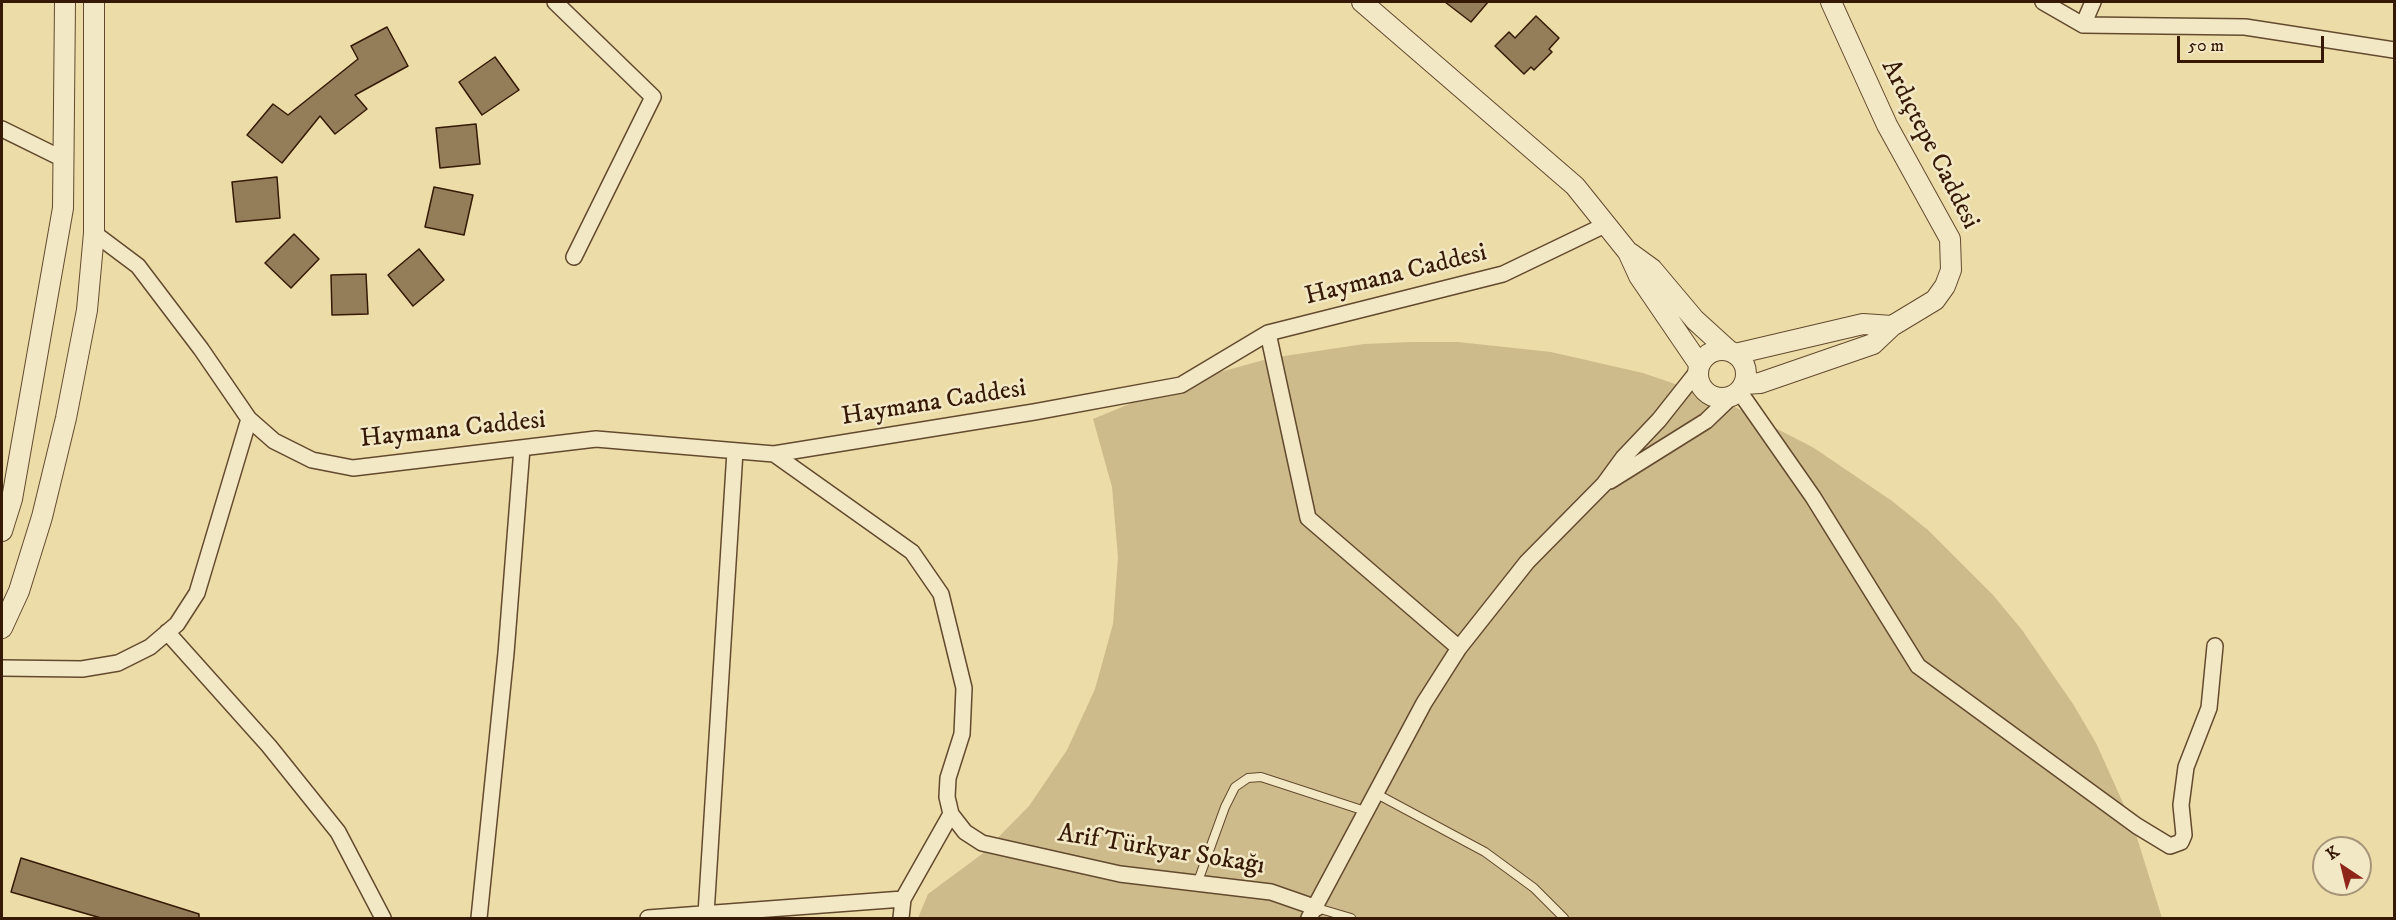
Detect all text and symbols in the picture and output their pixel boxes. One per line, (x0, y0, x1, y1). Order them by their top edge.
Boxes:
scale bar (2180, 24, 2327, 62)
text: 50 m (2188, 35, 2224, 57)
street label: Ardıçtepe Caddesi (1873, 55, 1985, 235)
street label: Haymana Caddesi (1302, 238, 1490, 314)
street label: Haymana Caddesi (840, 374, 1028, 434)
street label: Haymana Caddesi (359, 406, 547, 456)
street label: Arif Türkyar Sokağı (1055, 819, 1267, 883)
north arrow (2312, 836, 2372, 896)
text: K (2322, 841, 2343, 864)

